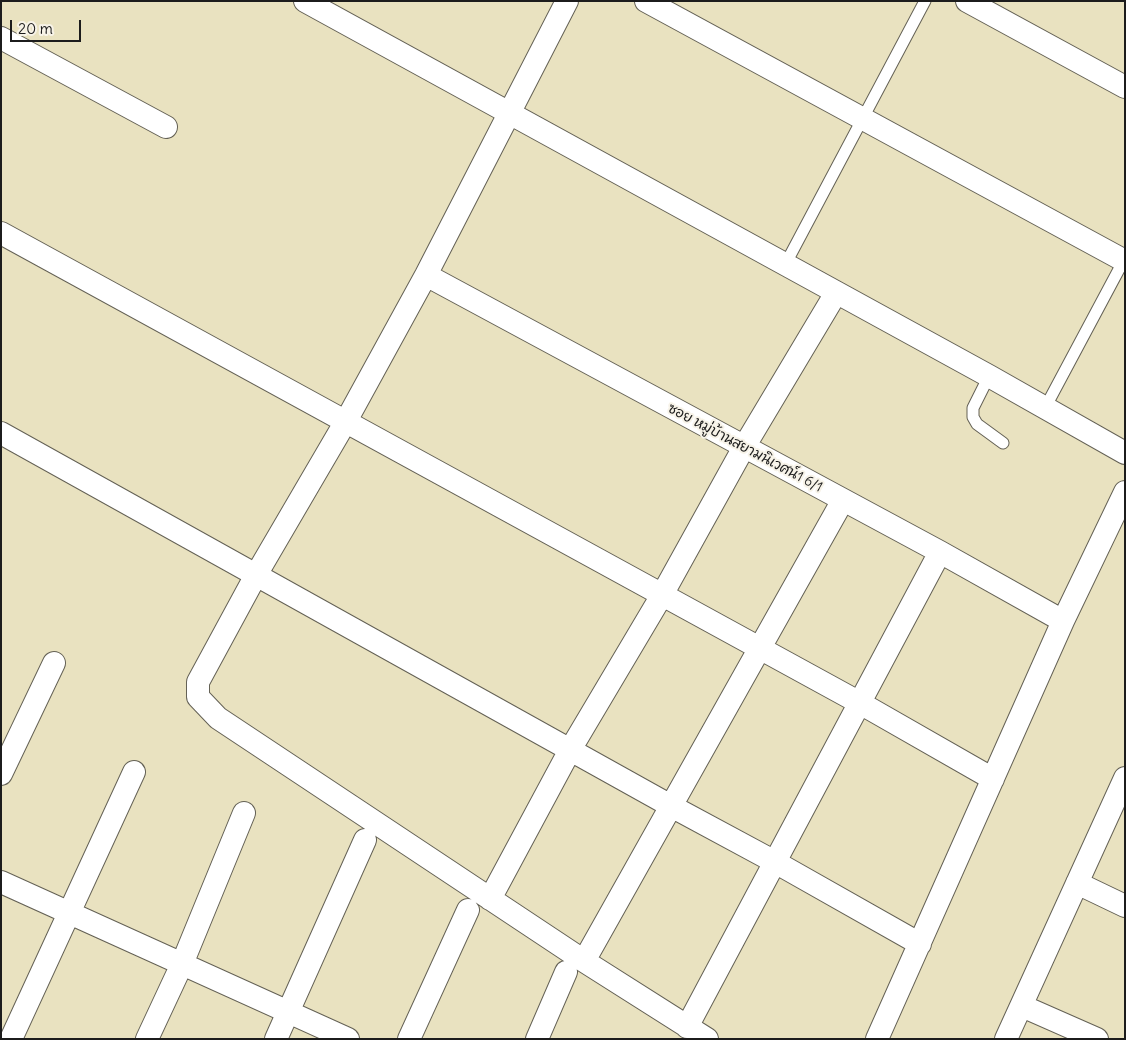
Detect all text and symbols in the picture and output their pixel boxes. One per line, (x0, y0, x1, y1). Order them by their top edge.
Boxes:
scale bar (12, 10, 84, 42)
text: 20 m (18, 19, 53, 38)
street label: ซอย หมู่บ้านสยามนิเวศน์1 6/1 (665, 400, 825, 496)

